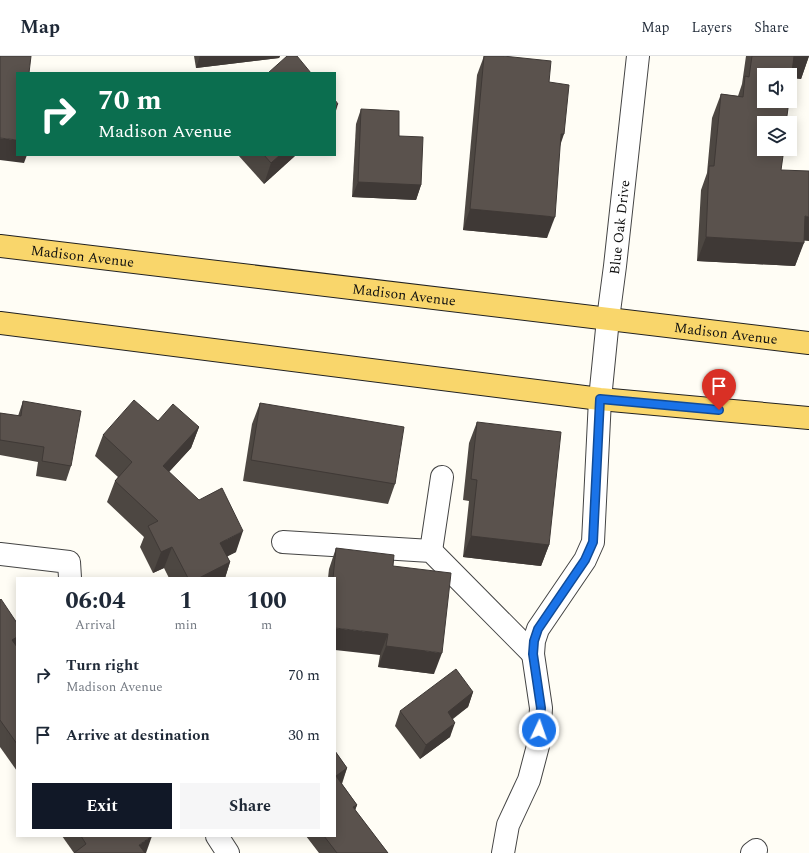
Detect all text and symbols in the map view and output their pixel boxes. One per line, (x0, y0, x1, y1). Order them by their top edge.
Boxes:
text: Map (20, 13, 60, 42)
text: Map (641, 17, 670, 38)
text: Layers (692, 17, 732, 38)
text: Share (754, 17, 789, 38)
map controls (757, 68, 797, 156)
button: sound (757, 68, 797, 108)
text: 70 m (98, 79, 162, 122)
icon: right (32, 88, 84, 140)
button: layers (757, 116, 797, 156)
text: Madison Avenue (98, 118, 232, 145)
street label: Blue Oak Drive (604, 179, 635, 276)
street label: Madison Avenue (29, 240, 135, 273)
street label: Madison Avenue (351, 278, 457, 312)
street label: Madison Avenue (673, 317, 779, 350)
pin (702, 369, 736, 410)
icon: arrive (708, 375, 730, 397)
text: 06:04 (65, 583, 125, 619)
text: 1 (179, 583, 193, 619)
text: 100 (246, 583, 287, 619)
text: Arrival (75, 615, 116, 635)
text: min (175, 615, 197, 635)
text: m (261, 615, 272, 635)
text: Turn right (66, 654, 139, 677)
icon: right (32, 664, 54, 686)
text: 70 m (288, 664, 320, 687)
text: Madison Avenue (66, 677, 163, 697)
position arrow (518, 709, 560, 751)
icon: arrive (32, 724, 54, 746)
text: Arrive at destination (66, 724, 210, 747)
text: 30 m (288, 724, 320, 747)
button: Exit (32, 783, 172, 829)
button: Share (180, 783, 320, 829)

